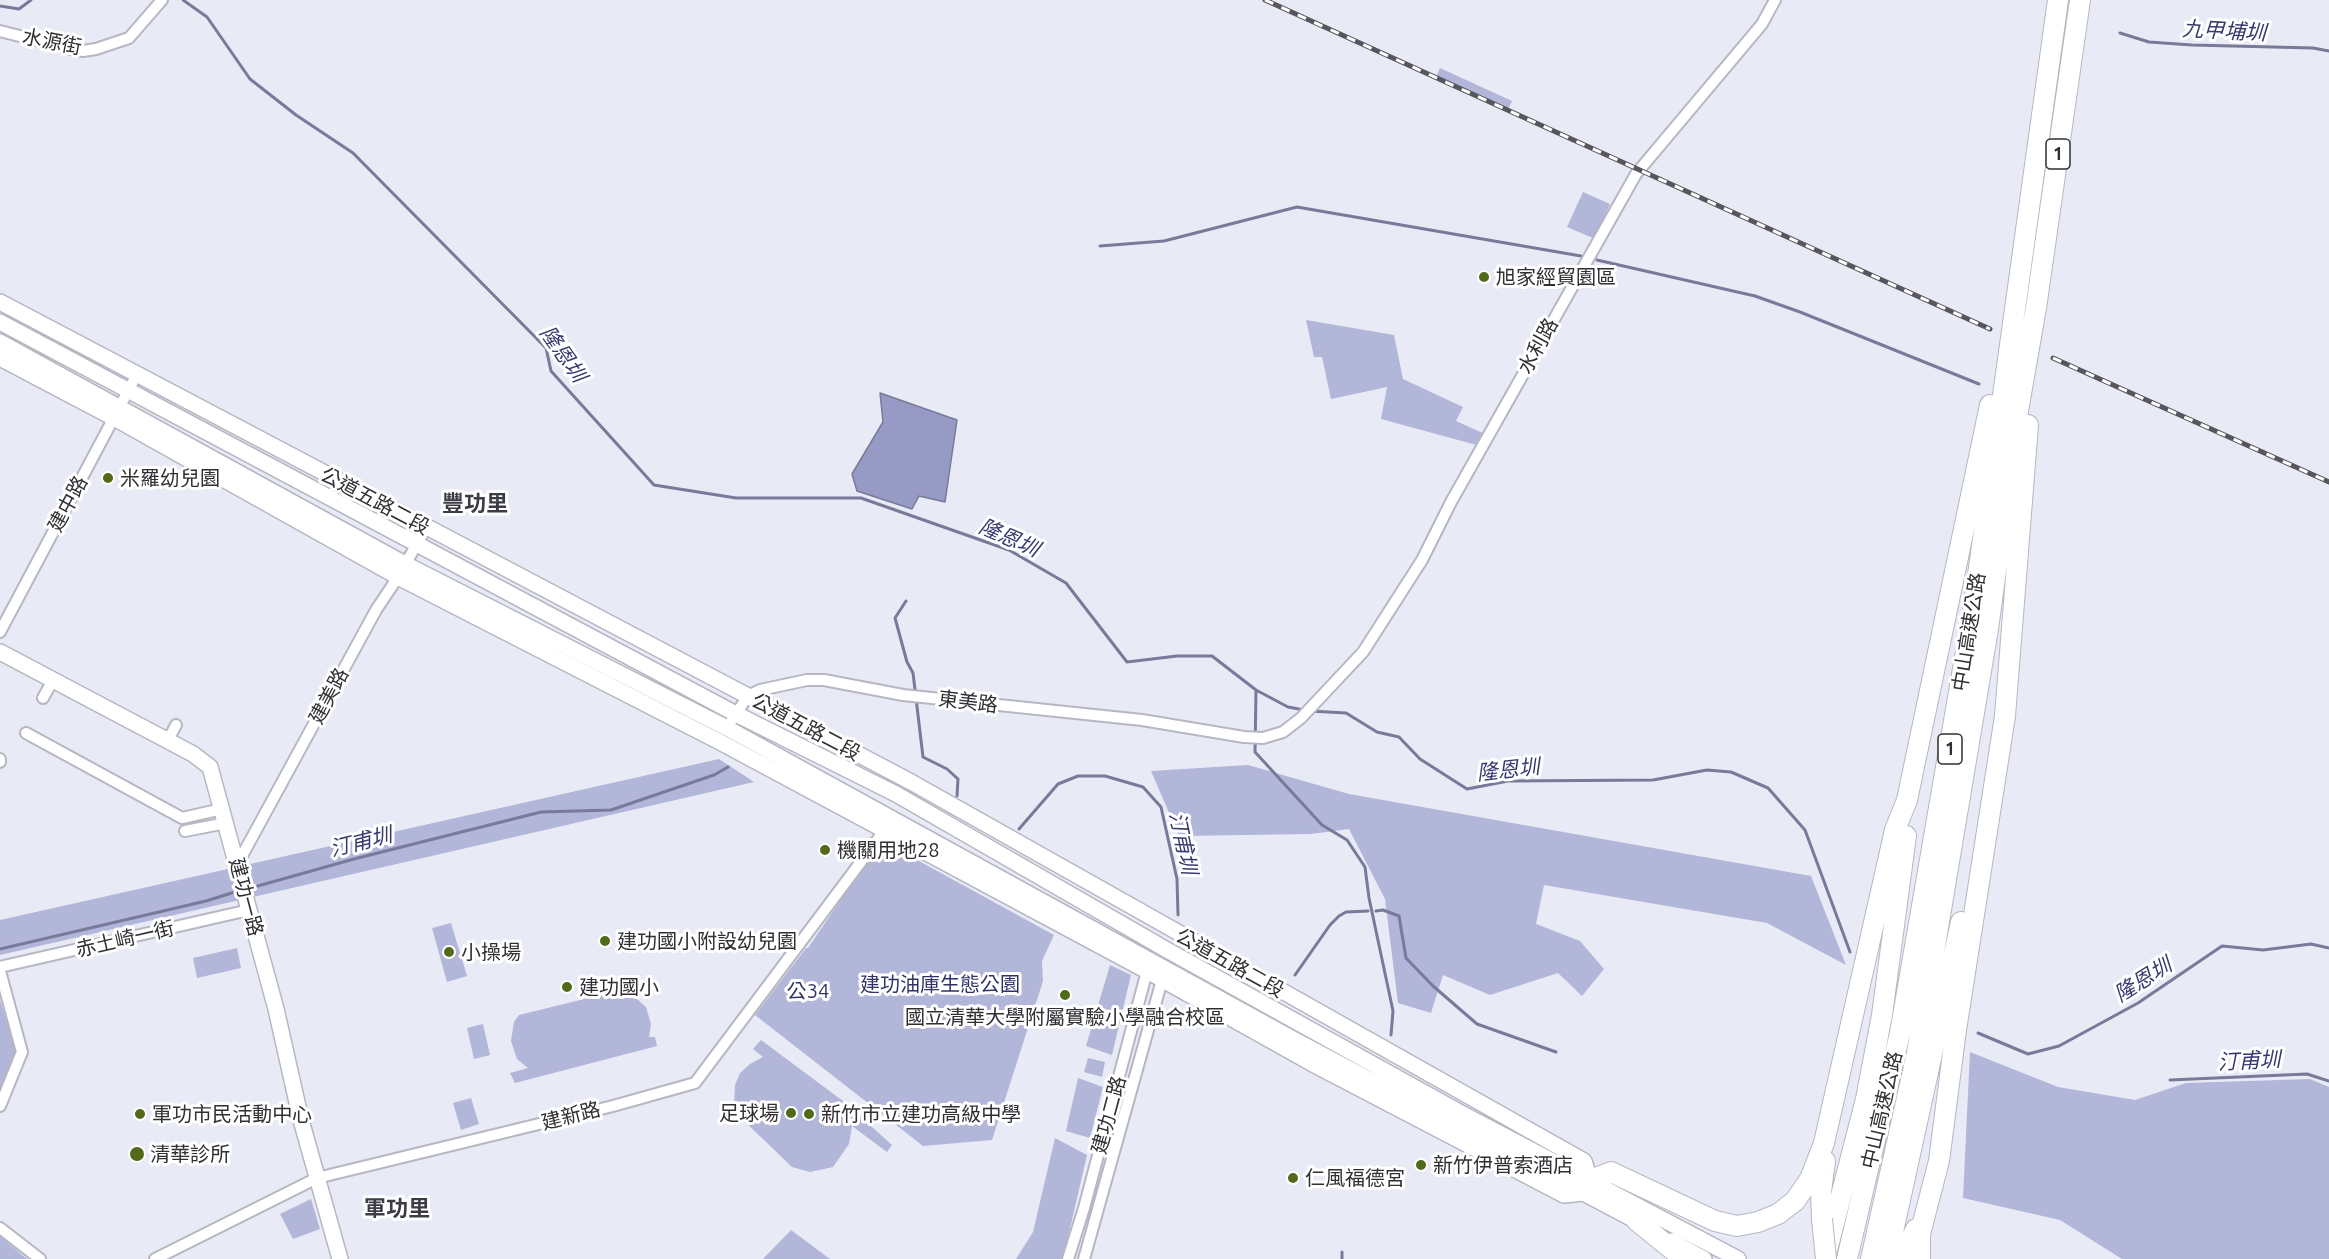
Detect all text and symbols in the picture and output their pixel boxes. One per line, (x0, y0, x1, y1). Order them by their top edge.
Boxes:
water label: 九甲埔圳 (2181, 16, 2267, 46)
street label: 水源街 (20, 24, 84, 60)
road number: 1 (2046, 139, 2070, 169)
place label: 旭家經貿園區 (1496, 265, 1616, 289)
marker: 旭家經貿園區 (1477, 270, 1491, 284)
street label: 水利路 (1513, 314, 1563, 378)
water label: 隆恩圳 (535, 321, 591, 387)
street label: 公道五路二段 (316, 462, 434, 540)
place label: 米羅幼兒園 (120, 466, 220, 490)
marker: 米羅幼兒園 (101, 471, 115, 485)
street label: 建中路 (43, 472, 93, 536)
district label: 豐功里 (442, 491, 508, 517)
water label: 隆恩圳 (975, 514, 1043, 562)
street label: 中山高速公路 (1948, 571, 1990, 693)
street label: 建美路 (304, 664, 354, 728)
street label: 東美路 (937, 686, 999, 718)
street label: 公道五路二段 (747, 688, 865, 766)
road number: 1 (1938, 734, 1962, 764)
water label: 隆恩圳 (1475, 754, 1541, 786)
water label: 汀甫圳 (1164, 810, 1202, 876)
water label: 汀甫圳 (327, 822, 395, 862)
place label: 機關用地28 (837, 838, 940, 862)
marker: 機關用地28 (818, 843, 832, 857)
street label: 建功一路 (224, 855, 268, 939)
street label: 赤土崎一街 (74, 916, 176, 962)
street label: 公道五路二段 (1172, 923, 1288, 1003)
place label: 建功國小附設幼兒園 (617, 929, 797, 953)
marker: 建功國小附設幼兒園 (598, 934, 612, 948)
place label: 小操場 (461, 940, 521, 964)
marker: 小操場 (442, 945, 456, 959)
water label: 隆恩圳 (2110, 953, 2176, 1007)
park label: 建功油庫生態公園 (860, 972, 1020, 996)
place label: 建功國小 (579, 975, 659, 999)
park label: 公34 (787, 979, 829, 1003)
marker: 建功國小 (560, 980, 574, 994)
marker: 國立清華大學附屬實驗小學融合校區 (1058, 988, 1072, 1002)
place label: 國立清華大學附屬實驗小學融合校區 (905, 1005, 1225, 1029)
water label: 汀甫圳 (2217, 1047, 2281, 1075)
street label: 中山高速公路 (1857, 1049, 1907, 1171)
street label: 建功二路 (1087, 1073, 1131, 1157)
street label: 建新路 (539, 1097, 603, 1135)
place label: 足球場 (719, 1101, 779, 1125)
place label: 軍功市民活動中心 (152, 1102, 312, 1126)
place label: 新竹市立建功高級中學 (821, 1102, 1021, 1126)
marker: 足球場 (784, 1106, 798, 1120)
marker: 軍功市民活動中心 (133, 1107, 147, 1121)
marker: 新竹市立建功高級中學 (802, 1107, 816, 1121)
place label: 清華診所 (150, 1142, 230, 1166)
marker: 清華診所 (128, 1145, 146, 1163)
place label: 新竹伊普索酒店 (1433, 1153, 1573, 1177)
marker: 新竹伊普索酒店 (1414, 1158, 1428, 1172)
place label: 仁風福德宮 (1305, 1166, 1405, 1190)
marker: 仁風福德宮 (1286, 1171, 1300, 1185)
district label: 軍功里 (364, 1196, 430, 1222)

